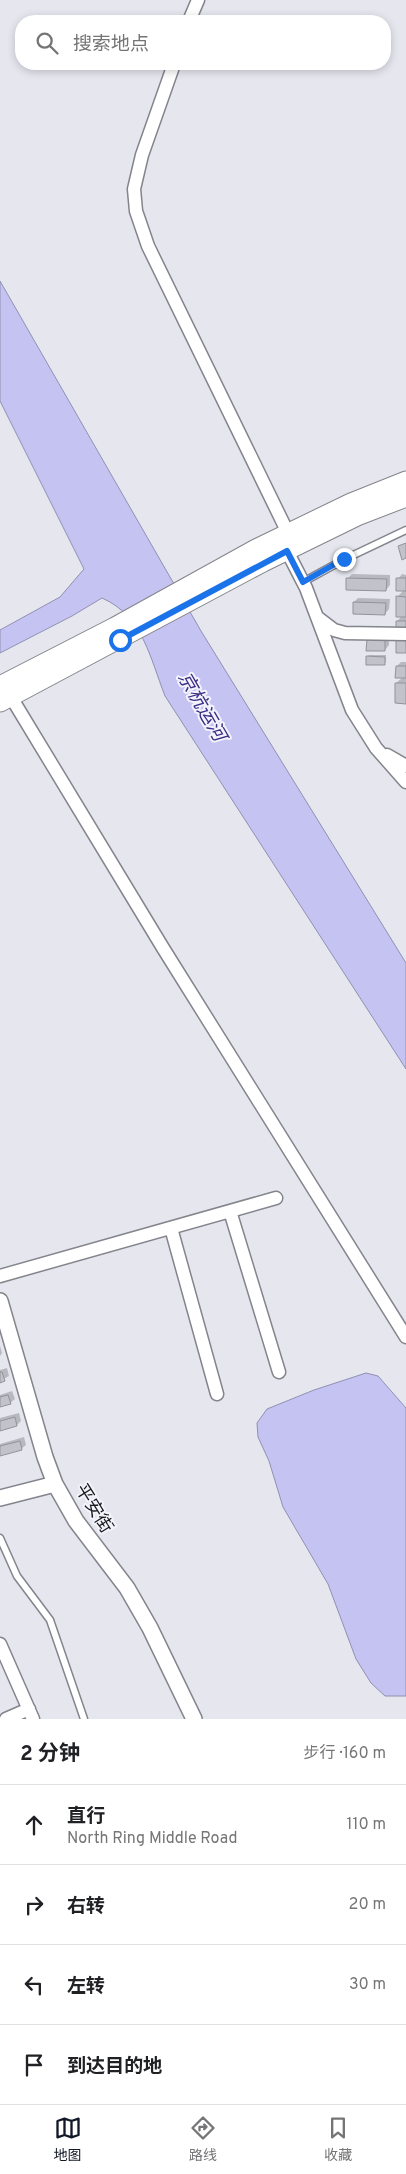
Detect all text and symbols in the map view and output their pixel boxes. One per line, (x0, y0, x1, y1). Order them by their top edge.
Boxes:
search box (15, 15, 391, 70)
icon: search (33, 29, 61, 57)
text: 搜索地点 (73, 33, 149, 57)
route end (333, 548, 356, 571)
route start (109, 629, 132, 652)
water label: 京杭运河 (172, 668, 232, 749)
street label: 平安街 (69, 1480, 117, 1538)
text: 2 分钟 (20, 1741, 80, 1768)
text: 步行 · 160 m (303, 1744, 386, 1764)
text: 直行 (67, 1805, 105, 1829)
icon: ahead (20, 1811, 48, 1839)
text: 110 m (346, 1815, 386, 1835)
text: North Ring Middle Road (67, 1829, 237, 1849)
icon: right (20, 1891, 48, 1919)
text: 右转 (67, 1895, 105, 1919)
text: 20 m (349, 1895, 386, 1915)
icon: left (20, 1971, 48, 1999)
text: 左转 (67, 1975, 105, 1999)
text: 30 m (349, 1975, 386, 1995)
icon: arrive (20, 2051, 48, 2079)
text: 到达目的地 (67, 2055, 162, 2079)
tab: 地图 (54, 2114, 82, 2165)
tab: 路线 (189, 2114, 217, 2165)
tab: 收藏 (324, 2114, 352, 2165)

